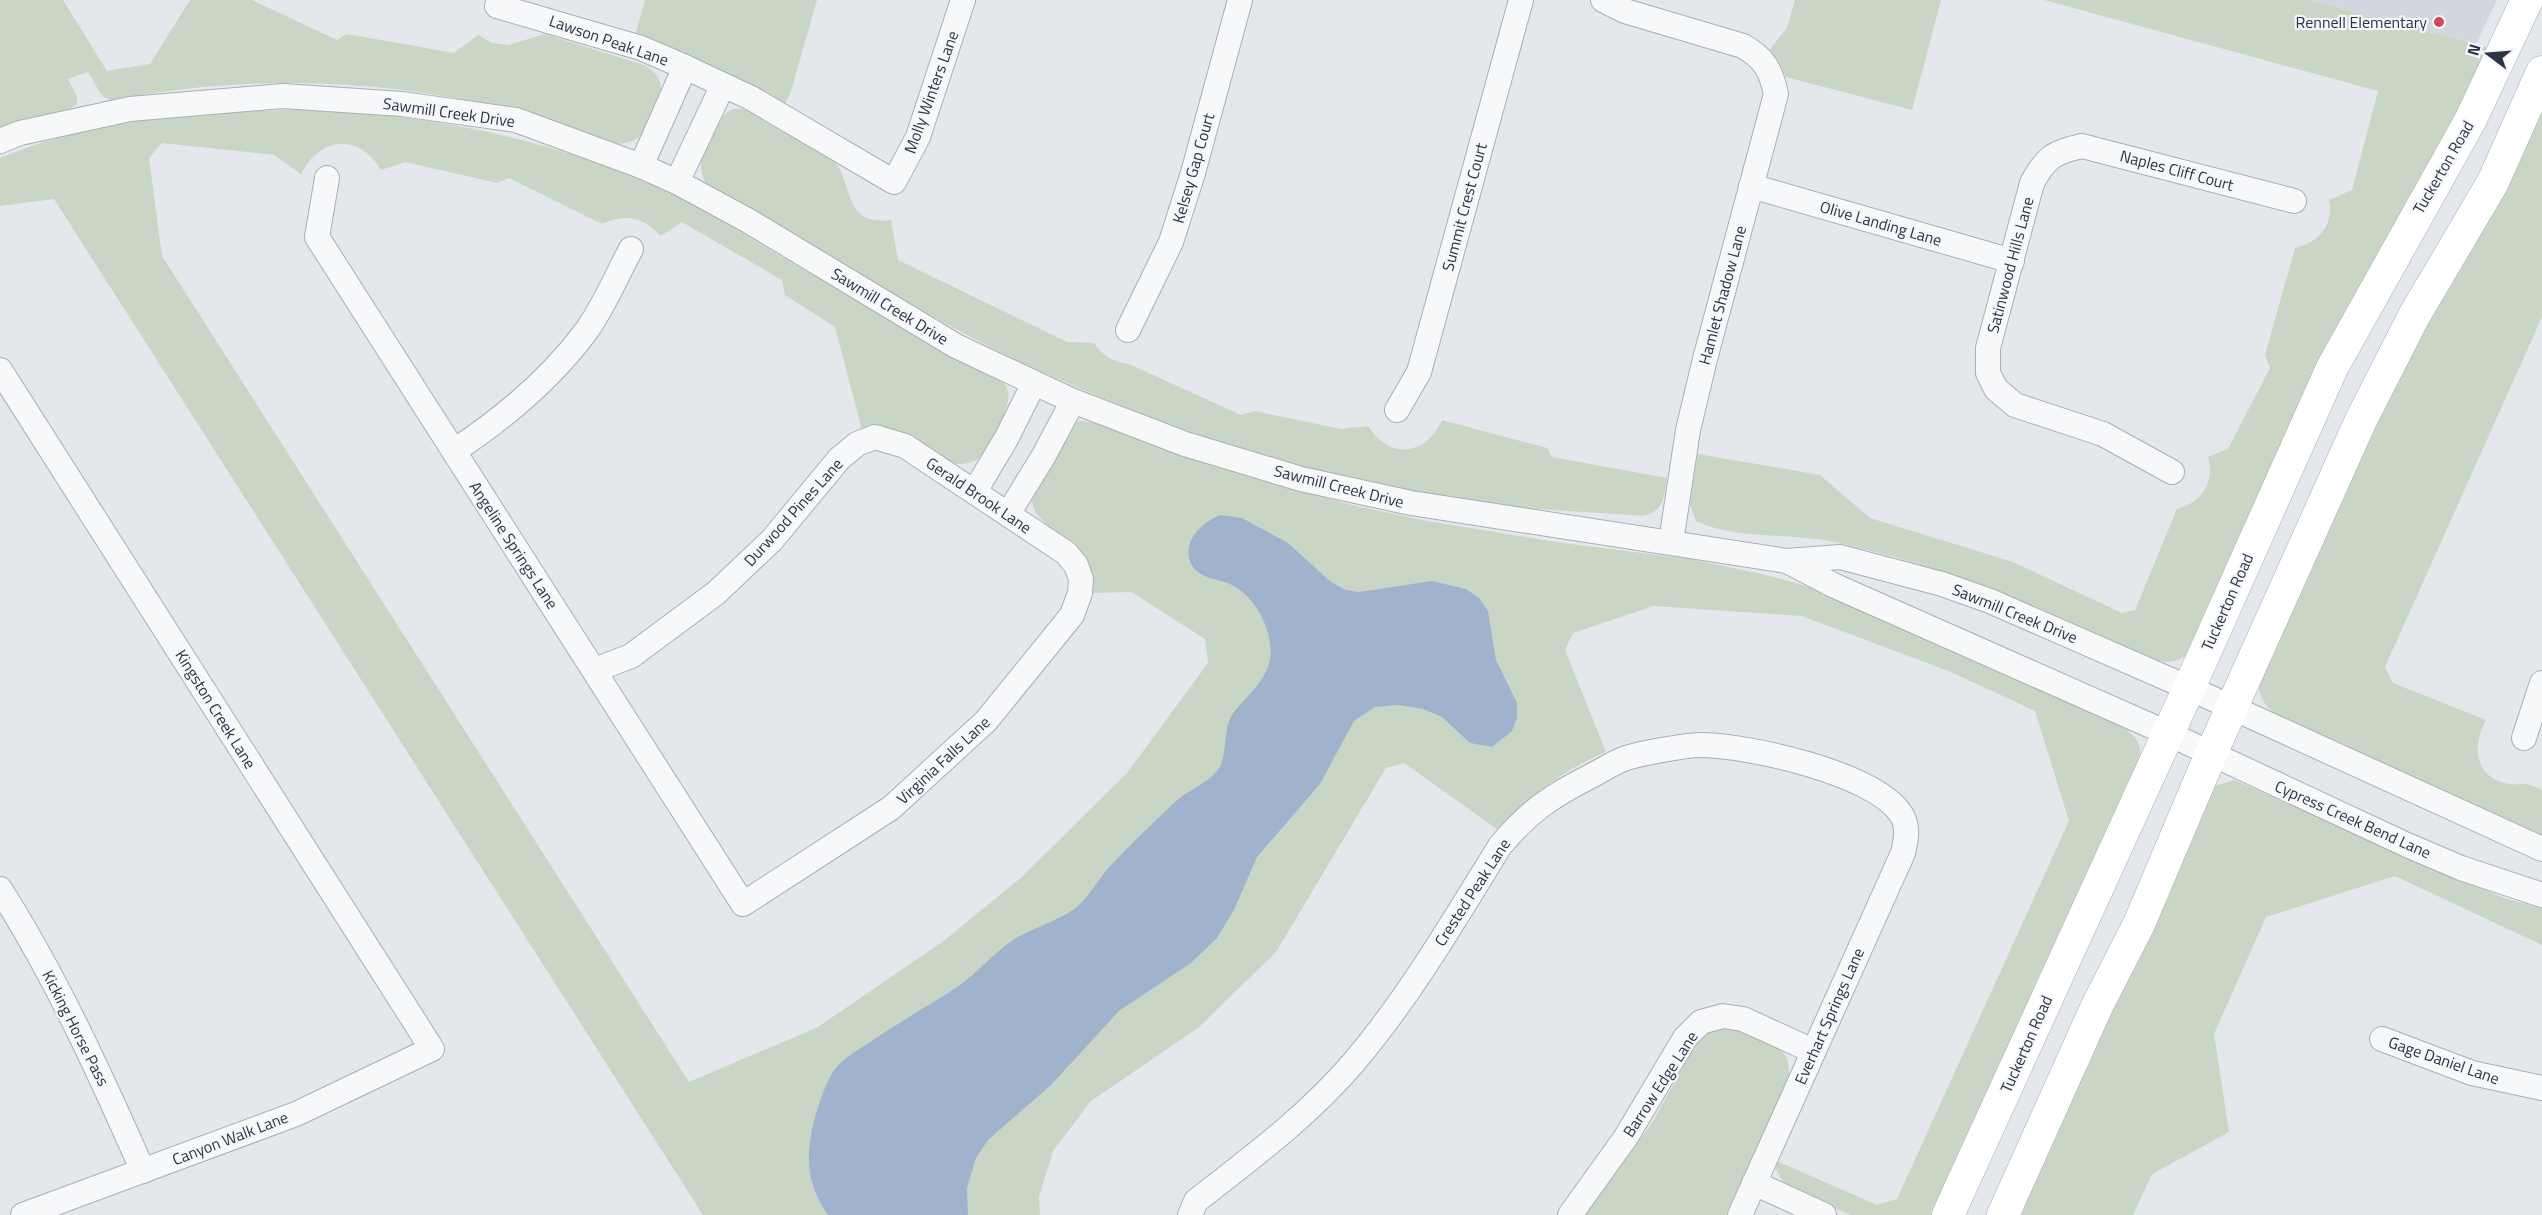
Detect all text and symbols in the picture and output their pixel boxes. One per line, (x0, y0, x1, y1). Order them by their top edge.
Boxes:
street label: Lawson Peak Lane (546, 8, 672, 72)
place label: Rennell Elementary (2296, 10, 2427, 34)
marker: Rennell Elementary (2432, 15, 2446, 29)
north arrow (2458, 24, 2518, 84)
street label: Molly Winters Lane (898, 27, 964, 157)
text: N (2461, 41, 2487, 59)
street label: Sawmill Creek Drive (381, 91, 517, 133)
street label: Kelsey Gap Court (1166, 110, 1220, 226)
street label: Tuckerton Road (2407, 116, 2479, 218)
street label: Summit Crest Court (1435, 140, 1493, 274)
street label: Naples Cliff Court (2118, 143, 2237, 197)
street label: Olive Landing Lane (1817, 194, 1945, 252)
street label: Satinwood Hills Lane (1980, 194, 2040, 336)
street label: Hamlet Shadow Lane (1692, 223, 1752, 367)
street label: Sawmill Creek Drive (827, 261, 953, 351)
street label: Gerald Brook Lane (921, 451, 1037, 539)
street label: Durwood Pines Lane (738, 453, 848, 571)
street label: Sawmill Creek Drive (1272, 458, 1406, 514)
street label: Angeline Springs Lane (464, 476, 564, 614)
street label: Tuckerton Road (2195, 549, 2259, 655)
street label: Sawmill Creek Drive (1949, 577, 2081, 649)
street label: Kingston Creek Lane (170, 645, 262, 773)
street label: Virginia Falls Lane (891, 710, 995, 810)
street label: Cypress Creek Bend Lane (2271, 774, 2435, 864)
street label: Crested Peak Lane (1428, 833, 1516, 951)
street label: Everhart Springs Lane (1788, 944, 1870, 1088)
street label: Kicking Horse Pass (36, 966, 116, 1090)
street label: Tuckerton Road (1994, 991, 2058, 1097)
street label: Barrow Edge Lane (1617, 1026, 1703, 1142)
street label: Gage Daniel Lane (2385, 1030, 2503, 1090)
street label: Canyon Walk Lane (168, 1105, 292, 1171)

